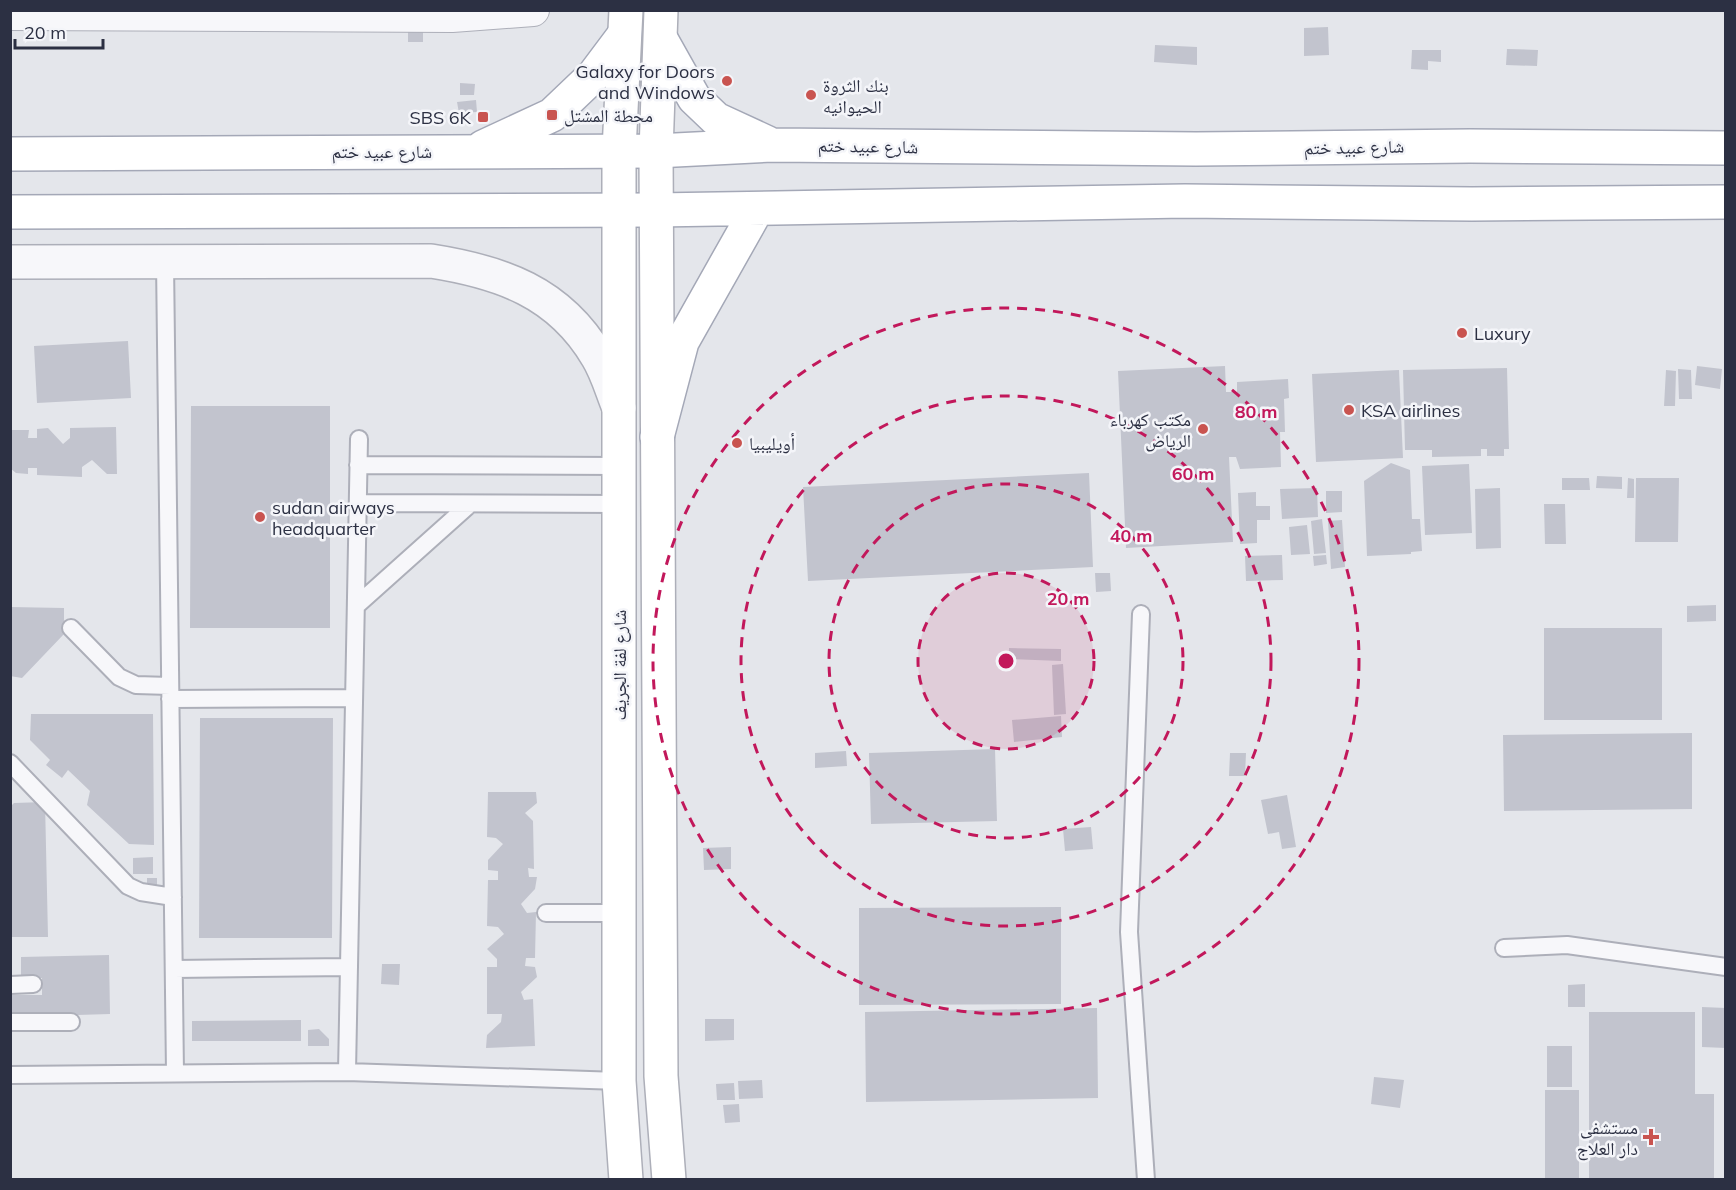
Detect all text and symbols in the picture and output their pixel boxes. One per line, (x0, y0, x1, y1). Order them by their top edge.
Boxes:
scale bar (15, 12, 104, 50)
text: 20 m (24, 21, 66, 44)
place label: Galaxy for Doors and Windows (576, 60, 715, 104)
marker: Galaxy for Doors and Windows (720, 74, 734, 88)
place label: بنك الثروة الحيوانيه (823, 74, 889, 118)
marker: بنك الثروة الحيوانيه (804, 88, 818, 102)
place label: محطة المشتل (564, 104, 653, 127)
place label: SBS 6K (409, 106, 472, 129)
marker: محطة المشتل (545, 108, 559, 122)
marker: SBS 6K (476, 110, 490, 124)
street label: شارع عبيد ختم (818, 134, 918, 159)
street label: شارع عبيد ختم (1304, 135, 1404, 160)
street label: شارع عبيد ختم (332, 140, 432, 164)
place label: Luxury (1474, 322, 1531, 345)
marker: Luxury (1455, 326, 1469, 340)
place label: KSA airlines (1361, 399, 1461, 422)
text: 80 m (1235, 400, 1277, 423)
marker: KSA airlines (1342, 403, 1356, 417)
place label: مكتب كهرباء الرياض (1110, 408, 1191, 452)
marker: مكتب كهرباء الرياض (1196, 422, 1210, 436)
place label: أويليبيا (749, 432, 795, 455)
marker: أويليبيا (730, 436, 744, 450)
text: 60 m (1172, 462, 1214, 485)
place label: sudan airways headquarter (272, 496, 395, 540)
marker: sudan airways headquarter (253, 510, 267, 524)
text: 40 m (1110, 524, 1152, 547)
text: 20 m (1047, 587, 1089, 610)
street label: شارع لفة الجريف (608, 610, 631, 720)
centre of rings (996, 651, 1016, 671)
place label: مستشفى دار العلاج (1577, 1116, 1638, 1161)
marker: مستشفى دار العلاج (1642, 1128, 1660, 1146)

